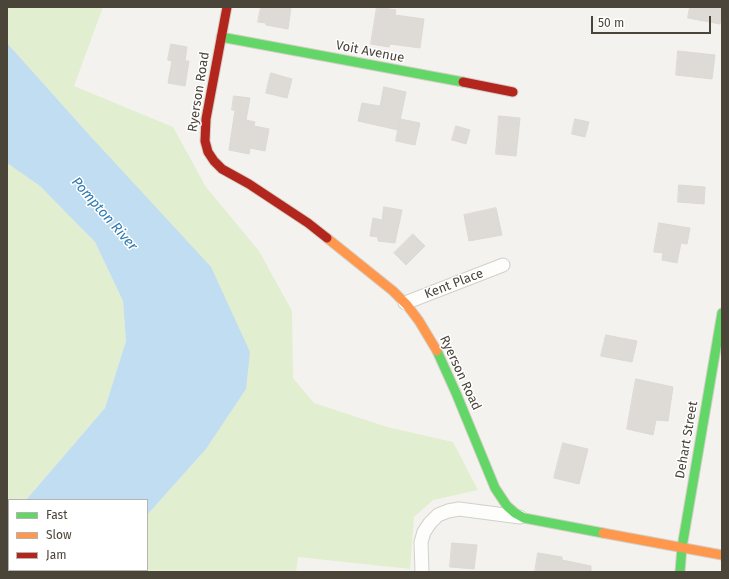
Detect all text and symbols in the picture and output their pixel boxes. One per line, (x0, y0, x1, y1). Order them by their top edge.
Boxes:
scale bar (593, 8, 713, 34)
text: 50 m (598, 16, 624, 30)
street label: Voit Avenue (334, 38, 406, 66)
street label: Ryerson Road (185, 51, 213, 133)
water label: Pompton River (68, 174, 140, 254)
street label: Kent Place (422, 266, 486, 302)
street label: Ryerson Road (436, 333, 484, 413)
street label: Dehart Street (672, 400, 702, 480)
legend (8, 499, 148, 571)
text: Fast (46, 508, 68, 522)
text: Slow (46, 528, 72, 542)
text: Jam (46, 548, 66, 562)

